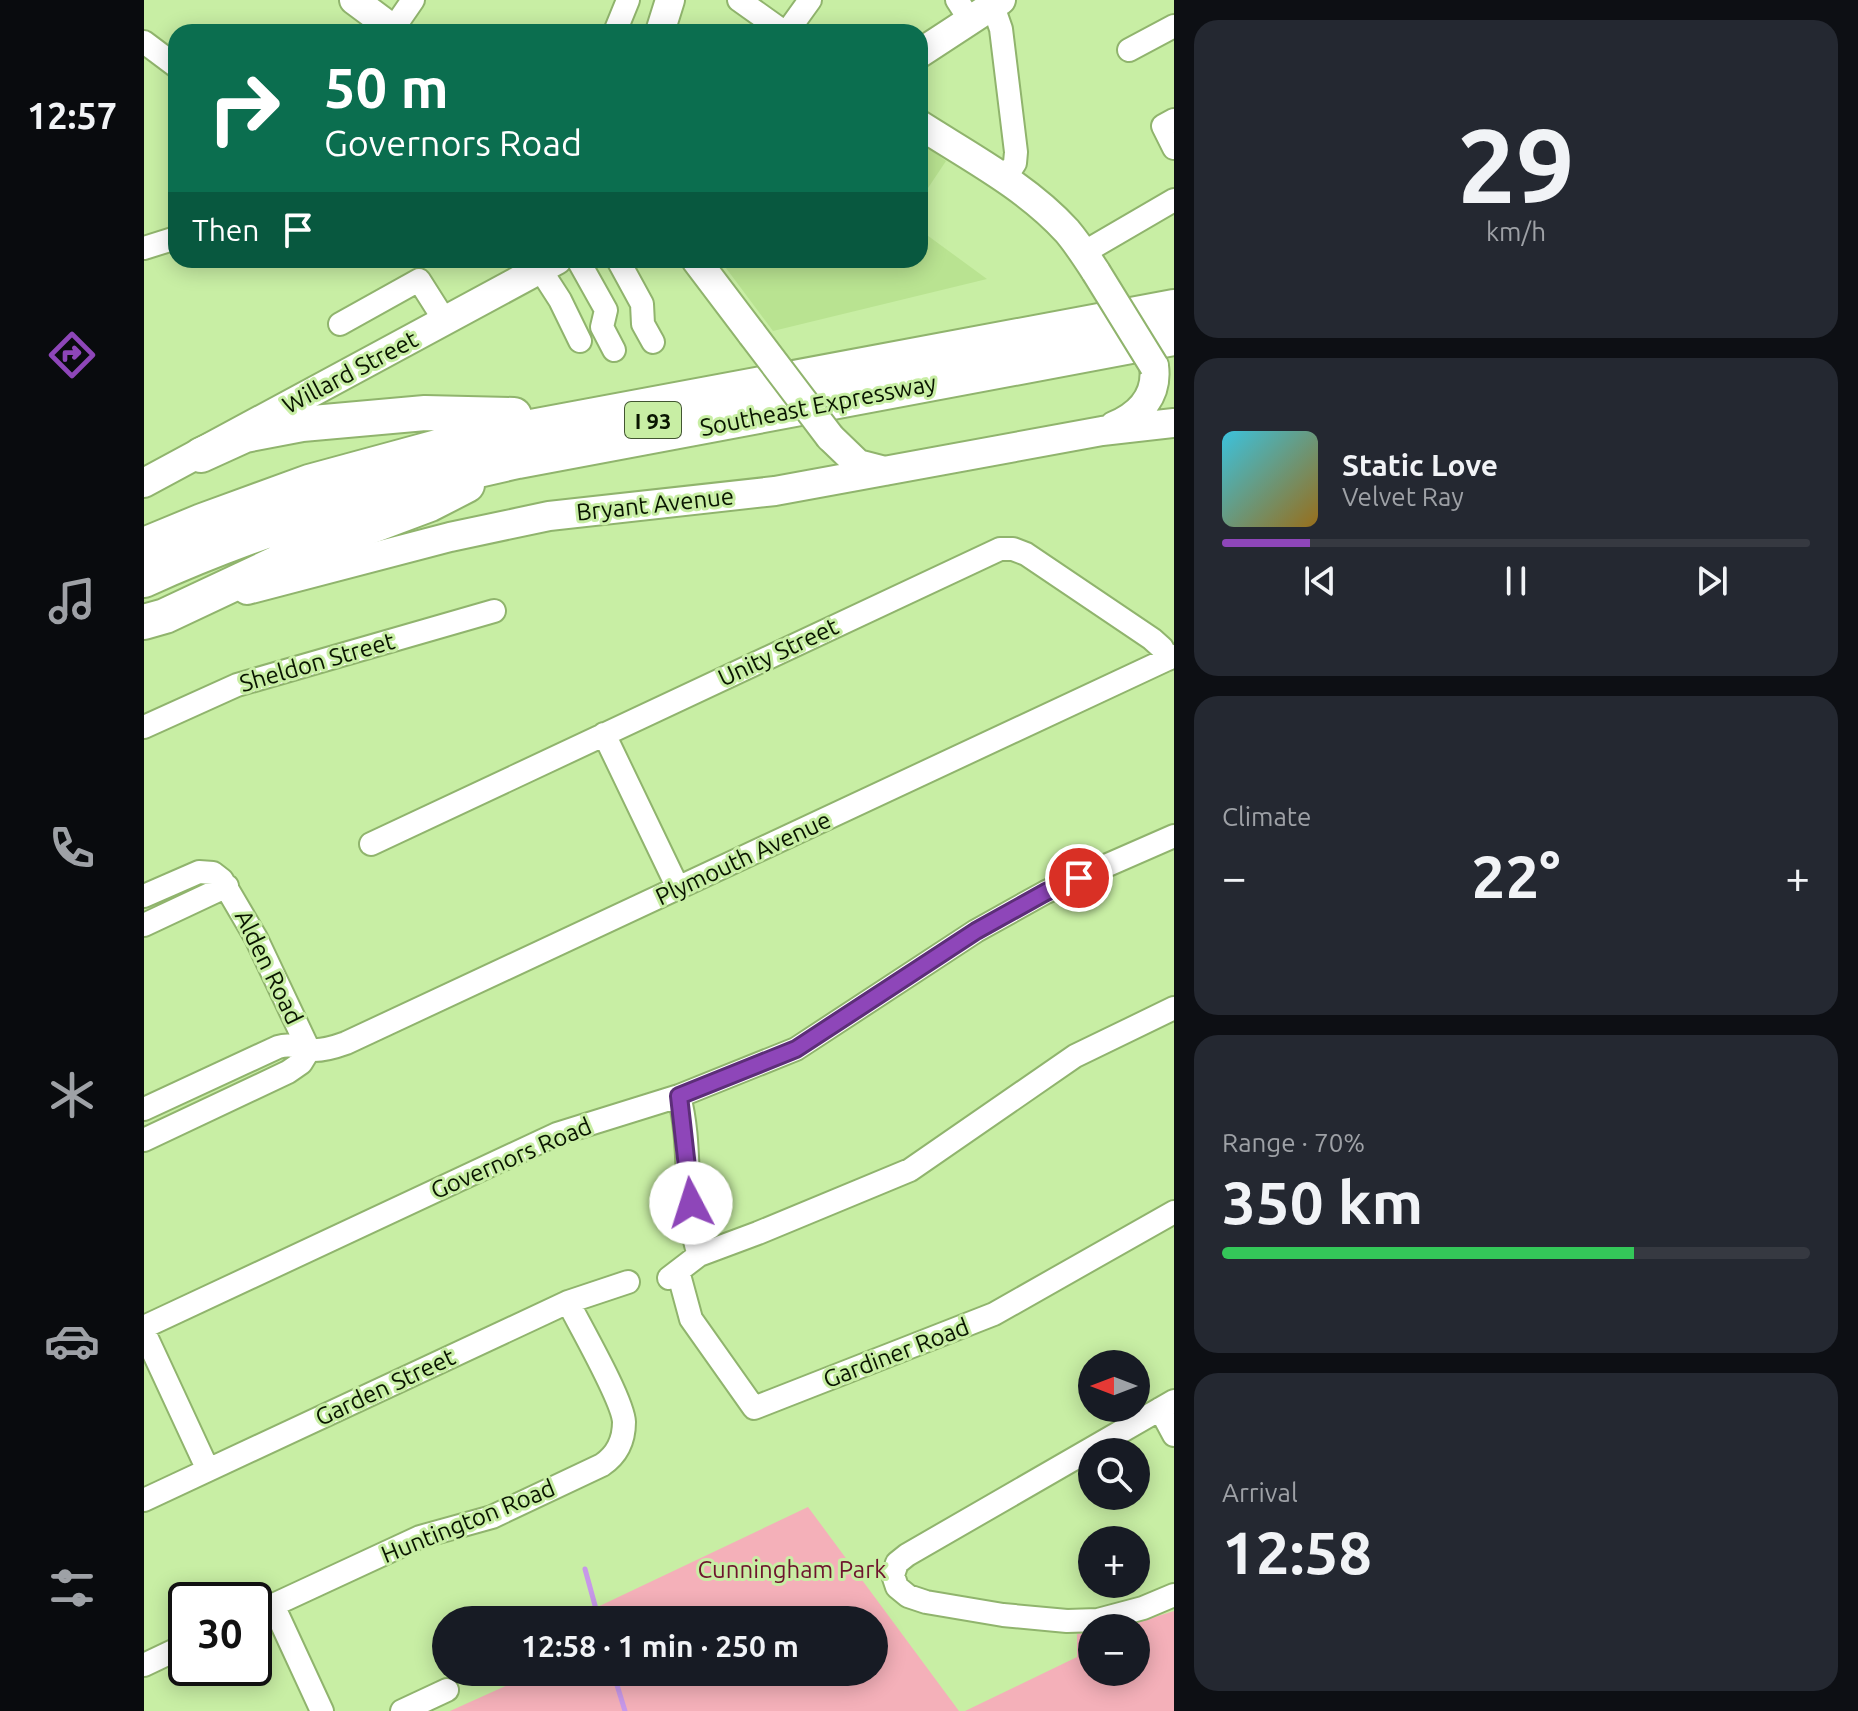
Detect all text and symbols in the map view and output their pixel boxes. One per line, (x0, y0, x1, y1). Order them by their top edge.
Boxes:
icon: right (192, 56, 296, 160)
text: 50 m (324, 56, 449, 119)
text: 12:57 (27, 95, 117, 136)
text: 29 (1457, 106, 1575, 223)
text: Governors Road (324, 122, 582, 163)
icon: arrive (276, 208, 320, 252)
text: Then (192, 213, 260, 247)
text: km/h (1486, 217, 1546, 246)
street label: Willard Street (278, 325, 423, 419)
icon: directions (44, 327, 100, 383)
street label: Southeast Expressway (698, 369, 939, 441)
road number: I 93 (625, 402, 681, 438)
text: Static Love (1342, 448, 1498, 482)
street label: Bryant Avenue (575, 482, 735, 526)
text: Velvet Ray (1342, 482, 1464, 511)
icon: previous (1298, 559, 1342, 603)
icon: pause (1494, 559, 1538, 603)
icon: next (1690, 559, 1734, 603)
icon: music (44, 573, 100, 629)
street label: Unity Street (714, 612, 843, 692)
street label: Sheldon Street (236, 627, 398, 697)
text: Climate (1222, 802, 1311, 831)
street label: Plymouth Avenue (651, 806, 835, 910)
icon: phone (44, 820, 100, 876)
text: 22° (1472, 842, 1560, 909)
pin (1045, 844, 1113, 912)
text: − (1222, 852, 1247, 901)
text: + (1785, 852, 1810, 901)
icon: arrive (1057, 856, 1101, 900)
street label: Alden Road (230, 905, 308, 1029)
icon: climate (44, 1067, 100, 1123)
street label: Governors Road (427, 1112, 595, 1204)
text: Range · 70% (1222, 1128, 1365, 1157)
position arrow (649, 1161, 733, 1245)
text: 350 km (1222, 1168, 1423, 1235)
icon: car (44, 1313, 100, 1369)
street label: Gardiner Road (819, 1313, 973, 1393)
street label: Garden Street (311, 1343, 460, 1431)
north arrow (1078, 1350, 1150, 1422)
map controls (1078, 1350, 1150, 1686)
button: search (1078, 1438, 1150, 1510)
street label: Huntington Road (377, 1474, 559, 1568)
text: Arrival (1222, 1478, 1298, 1507)
text: 12:58 (1222, 1518, 1372, 1585)
button: + (1078, 1526, 1150, 1598)
park label: Cunningham Park (698, 1556, 886, 1583)
icon: filters (44, 1560, 100, 1616)
speed limit sign: 30 (168, 1582, 272, 1686)
button: − (1078, 1614, 1150, 1686)
text: 12:58 · 1 min · 250 m (521, 1629, 799, 1663)

